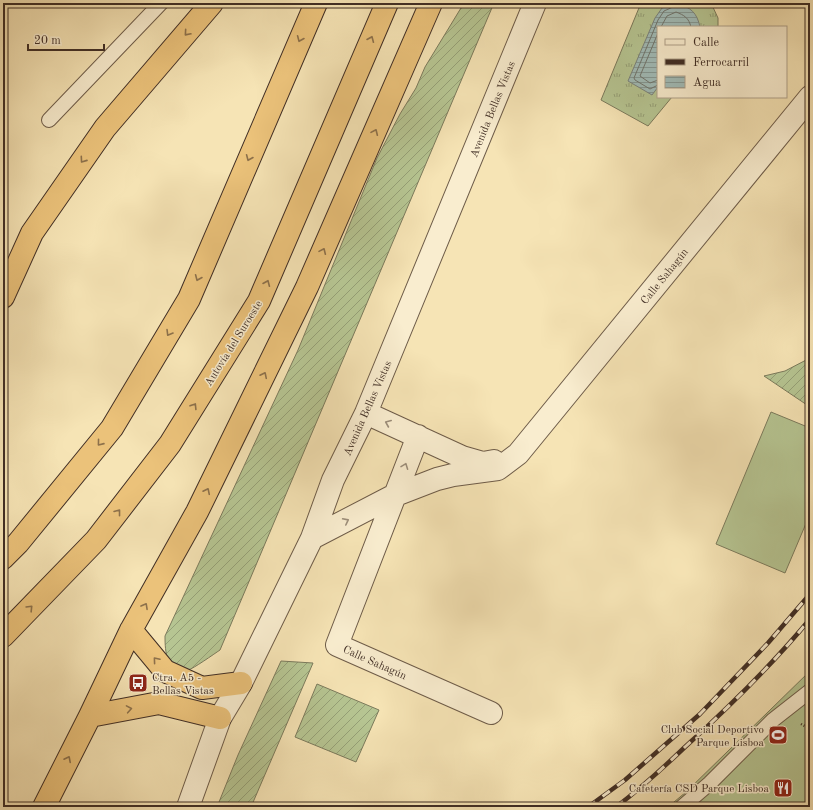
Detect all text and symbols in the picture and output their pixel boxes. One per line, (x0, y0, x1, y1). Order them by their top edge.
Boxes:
scale bar (28, 26, 104, 52)
legend (657, 26, 787, 98)
one-way arrow (184, 28, 192, 36)
text: 20 m (34, 35, 61, 47)
one-way arrow (297, 35, 305, 42)
one-way arrow (366, 36, 374, 44)
text: Calle (693, 37, 719, 49)
text: Ferrocarril (693, 57, 749, 69)
street label: Avenida Bellas Vistas (469, 60, 518, 159)
text: Agua (693, 77, 721, 89)
one-way arrow (370, 129, 378, 137)
one-way arrow (246, 155, 254, 162)
one-way arrow (80, 156, 88, 163)
street label: Calle Sahagún (639, 247, 691, 307)
one-way arrow (318, 248, 326, 256)
one-way arrow (195, 274, 203, 281)
one-way arrow (262, 279, 270, 287)
street label: Autovía del Suroeste (203, 299, 265, 389)
one-way arrow (166, 329, 174, 336)
street label: Avenida Bellas Vistas (342, 359, 394, 458)
one-way arrow (259, 371, 267, 379)
one-way arrow (189, 404, 196, 411)
one-way arrow (384, 420, 391, 428)
one-way arrow (98, 438, 105, 445)
one-way arrow (400, 463, 408, 471)
one-way arrow (202, 488, 210, 496)
one-way arrow (113, 509, 120, 516)
one-way arrow (342, 518, 349, 525)
one-way arrow (140, 603, 148, 610)
one-way arrow (25, 605, 33, 613)
street label: Calle Sahagún (341, 644, 408, 682)
one-way arrow (153, 657, 160, 664)
bus stop icon: Ctra. A5 - Bellas Vistas (127, 672, 149, 694)
place label: Ctra. A5 - Bellas Vistas (152, 673, 214, 697)
one-way arrow (126, 705, 132, 713)
sports icon: Club Social Deportivo Parque Lisboa (767, 724, 789, 746)
place label: Club Social Deportivo Parque Lisboa (661, 725, 765, 749)
one-way arrow (63, 756, 70, 764)
restaurant icon: Cafetería CSD Parque Lisboa (772, 777, 794, 799)
place label: Cafetería CSD Parque Lisboa (629, 784, 770, 795)

